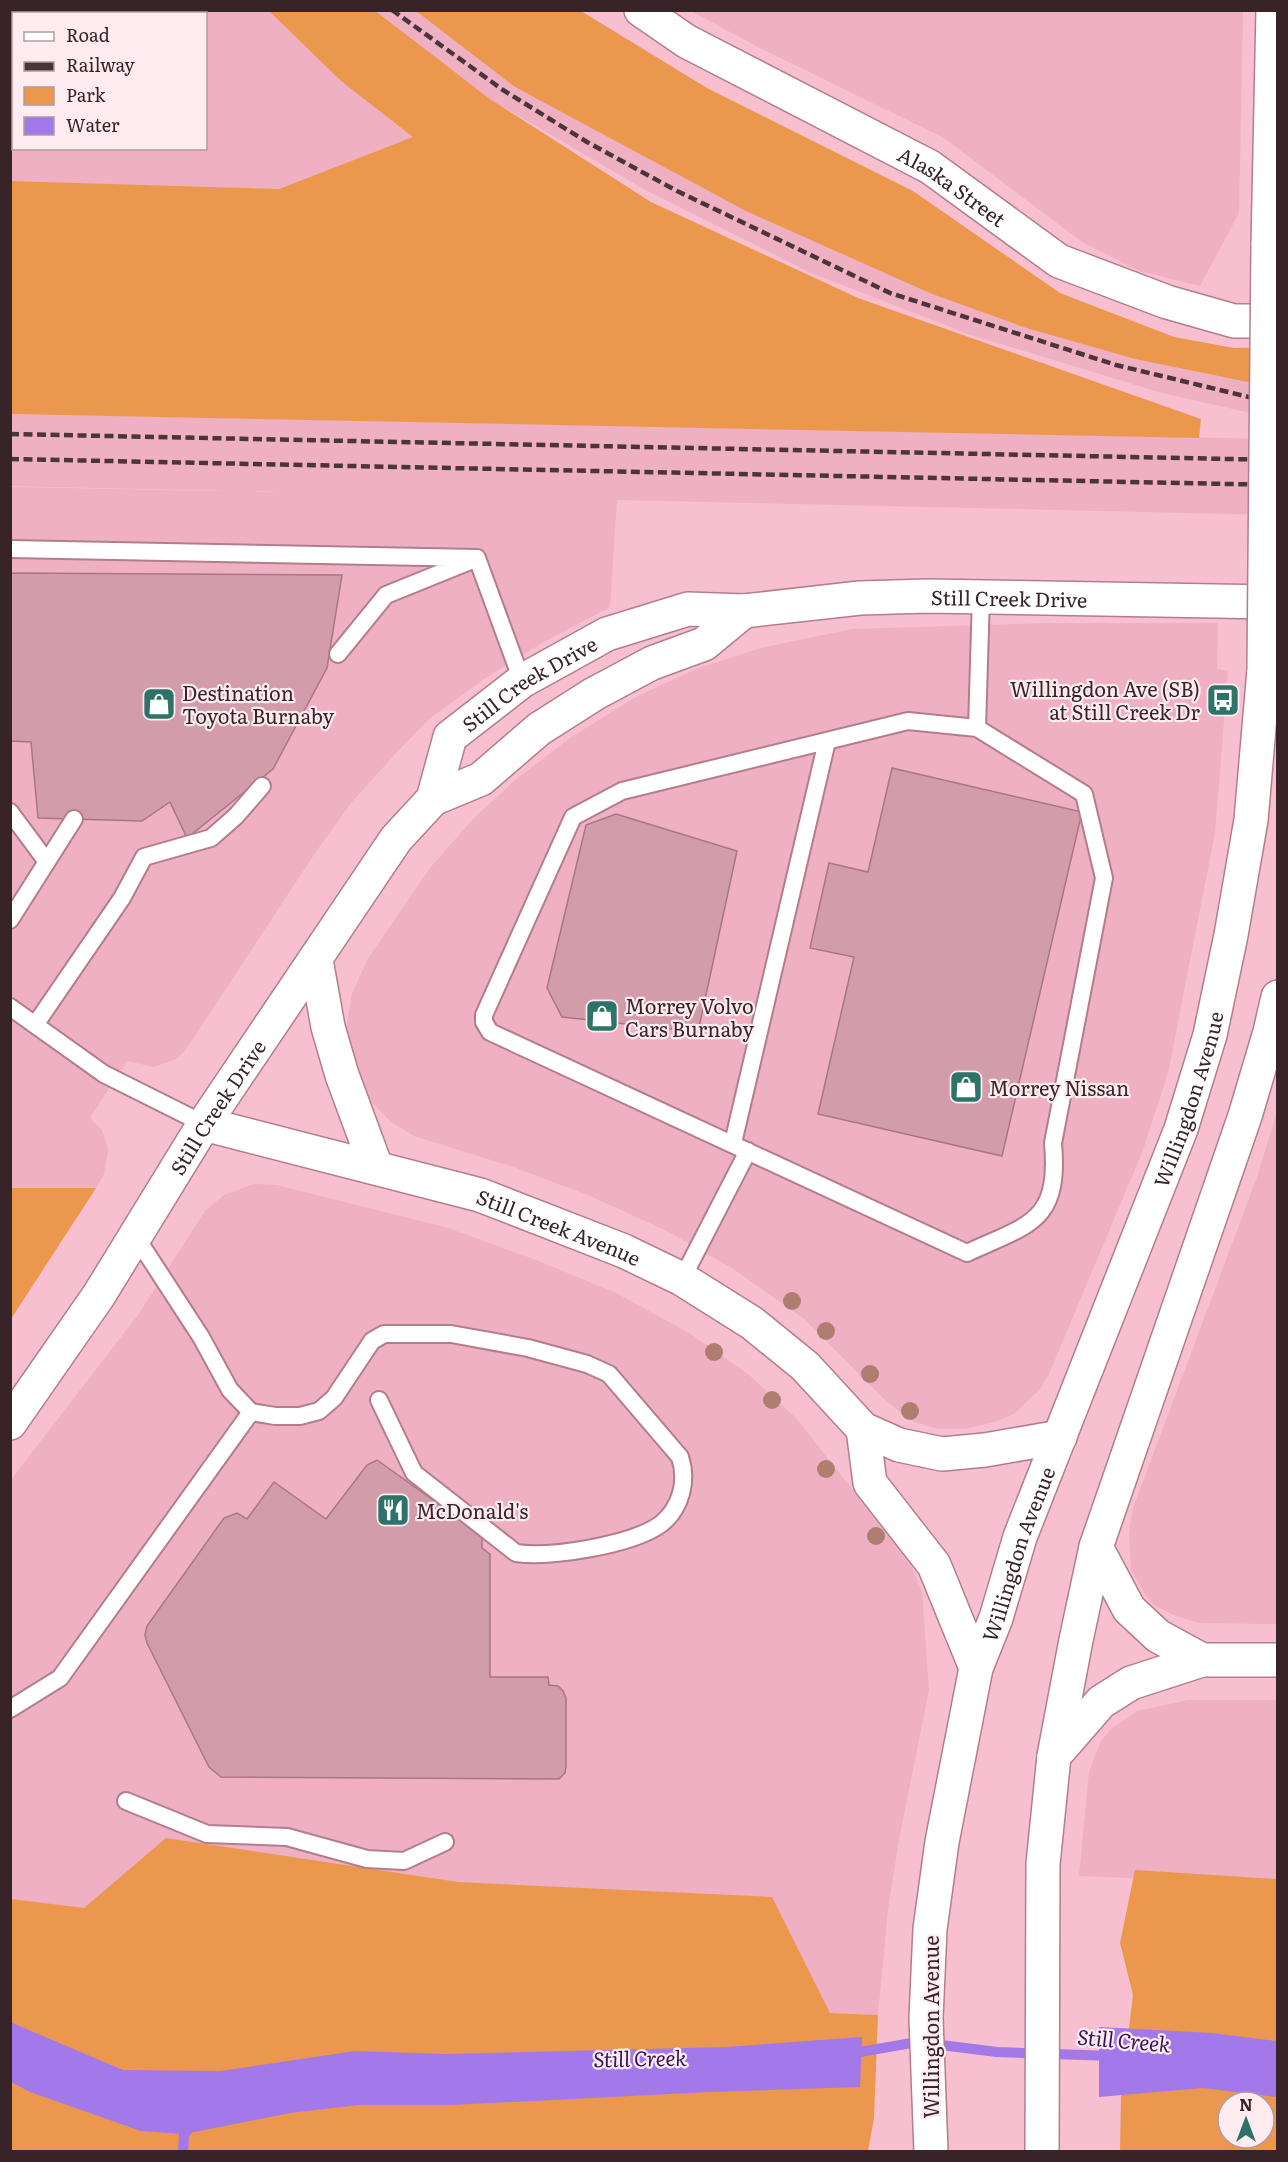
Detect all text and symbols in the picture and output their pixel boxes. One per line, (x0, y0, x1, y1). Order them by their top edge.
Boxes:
legend (12, 12, 207, 150)
text: Road (66, 21, 110, 48)
text: Railway (66, 51, 135, 78)
text: Park (66, 81, 107, 108)
text: Water (66, 111, 120, 138)
street label: Alaska Street (893, 138, 1013, 233)
street label: Still Creek Drive (931, 581, 1088, 614)
street label: Still Creek Drive (455, 628, 602, 738)
place label: Willingdon Ave (SB) at Still Creek Dr (1010, 673, 1201, 726)
place label: Destination Toyota Burnaby (182, 677, 334, 730)
bus stop icon: Willingdon Ave (SB) at Still Creek Dr (1205, 682, 1241, 718)
shop icon: Destination Toyota Burnaby (141, 686, 177, 722)
place label: Morrey Volvo Cars Burnaby (625, 990, 754, 1043)
shop icon: Morrey Volvo Cars Burnaby (584, 998, 620, 1034)
street label: Willingdon Avenue (1145, 1008, 1230, 1191)
street label: Still Creek Drive (162, 1033, 272, 1180)
shop icon: Morrey Nissan (948, 1069, 984, 1105)
place label: Morrey Nissan (989, 1072, 1129, 1102)
street label: Still Creek Avenue (473, 1180, 646, 1272)
street label: Willingdon Avenue (973, 1462, 1061, 1646)
restaurant icon: McDonald's (375, 1492, 411, 1528)
place label: McDonald's (416, 1495, 528, 1525)
street label: Willingdon Avenue (915, 1935, 945, 2119)
water label: Still Creek (1076, 2019, 1172, 2059)
water label: Still Creek (593, 2041, 687, 2073)
north arrow (1216, 2090, 1276, 2150)
text: N (1239, 2092, 1253, 2116)

